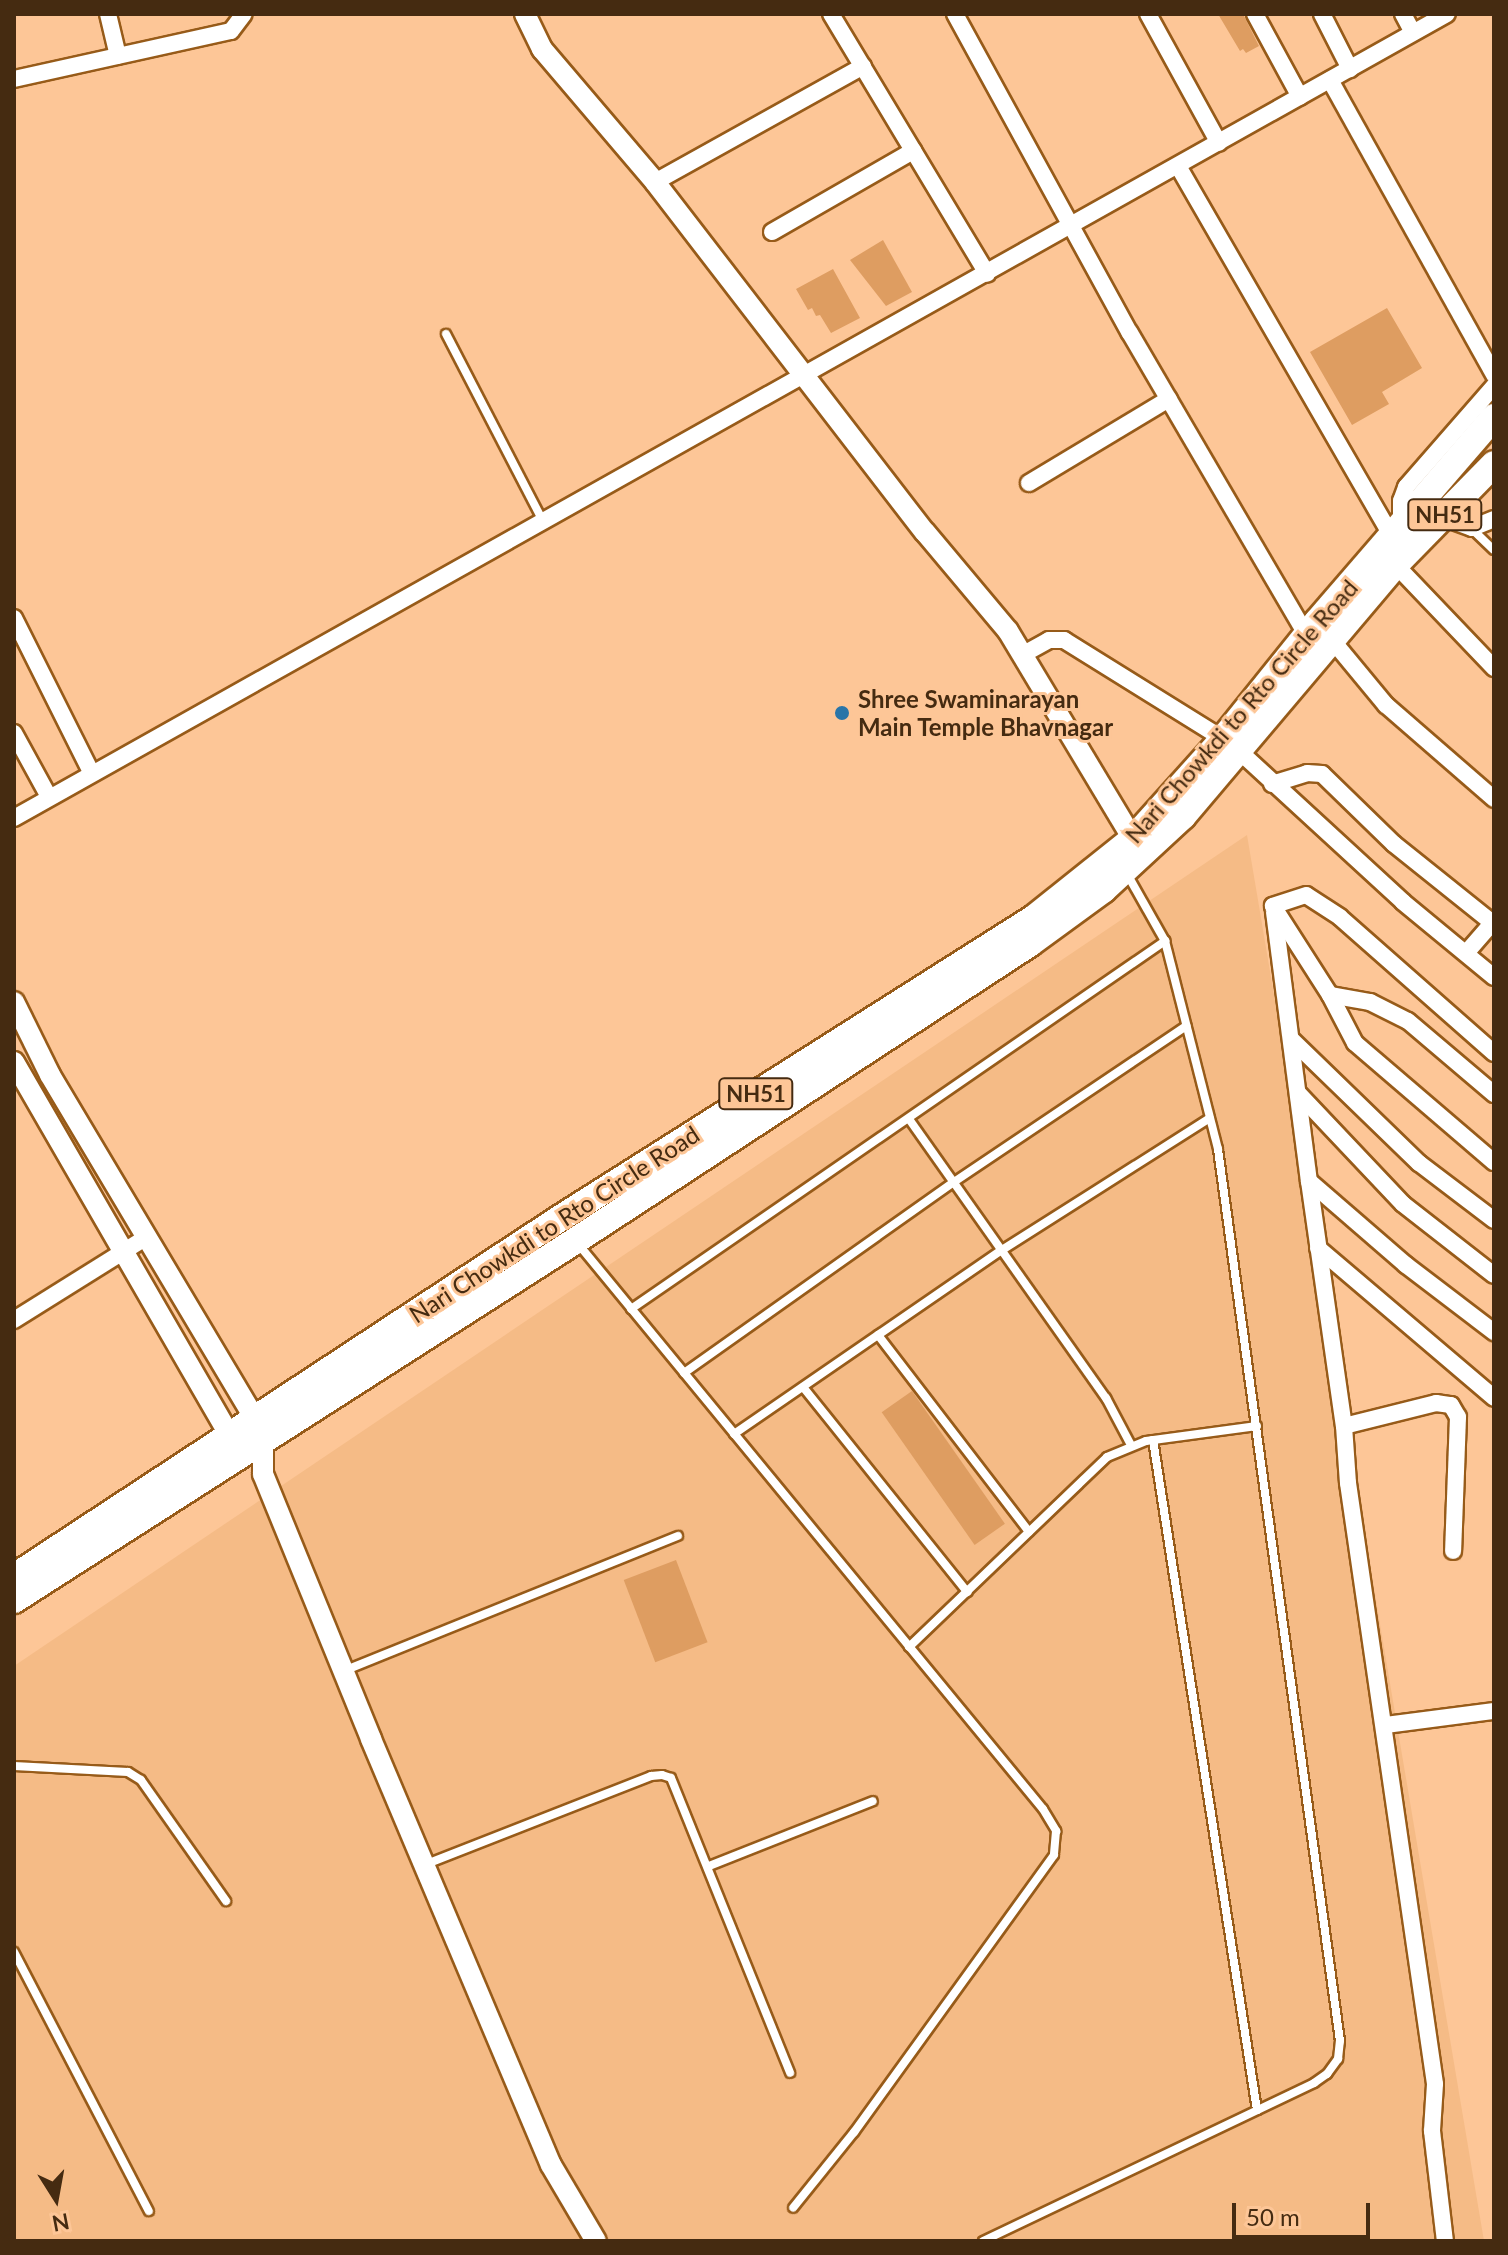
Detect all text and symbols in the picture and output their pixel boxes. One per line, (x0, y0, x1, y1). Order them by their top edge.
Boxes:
road number: NH51 (1407, 497, 1483, 533)
street label: Nari Chowkdi to Rto Circle Road (1119, 573, 1363, 849)
place label: Shree Swaminarayan Main Temple Bhavnagar (858, 685, 1114, 741)
marker: Shree Swaminarayan Main Temple Bhavnagar (833, 704, 851, 722)
road number: NH51 (718, 1076, 794, 1112)
street label: Nari Chowkdi to Rto Circle Road (404, 1119, 704, 1329)
north arrow (16, 2159, 96, 2239)
scale bar (1236, 2187, 1374, 2237)
text: 50 m (1246, 2202, 1300, 2231)
text: N (50, 2208, 72, 2238)

